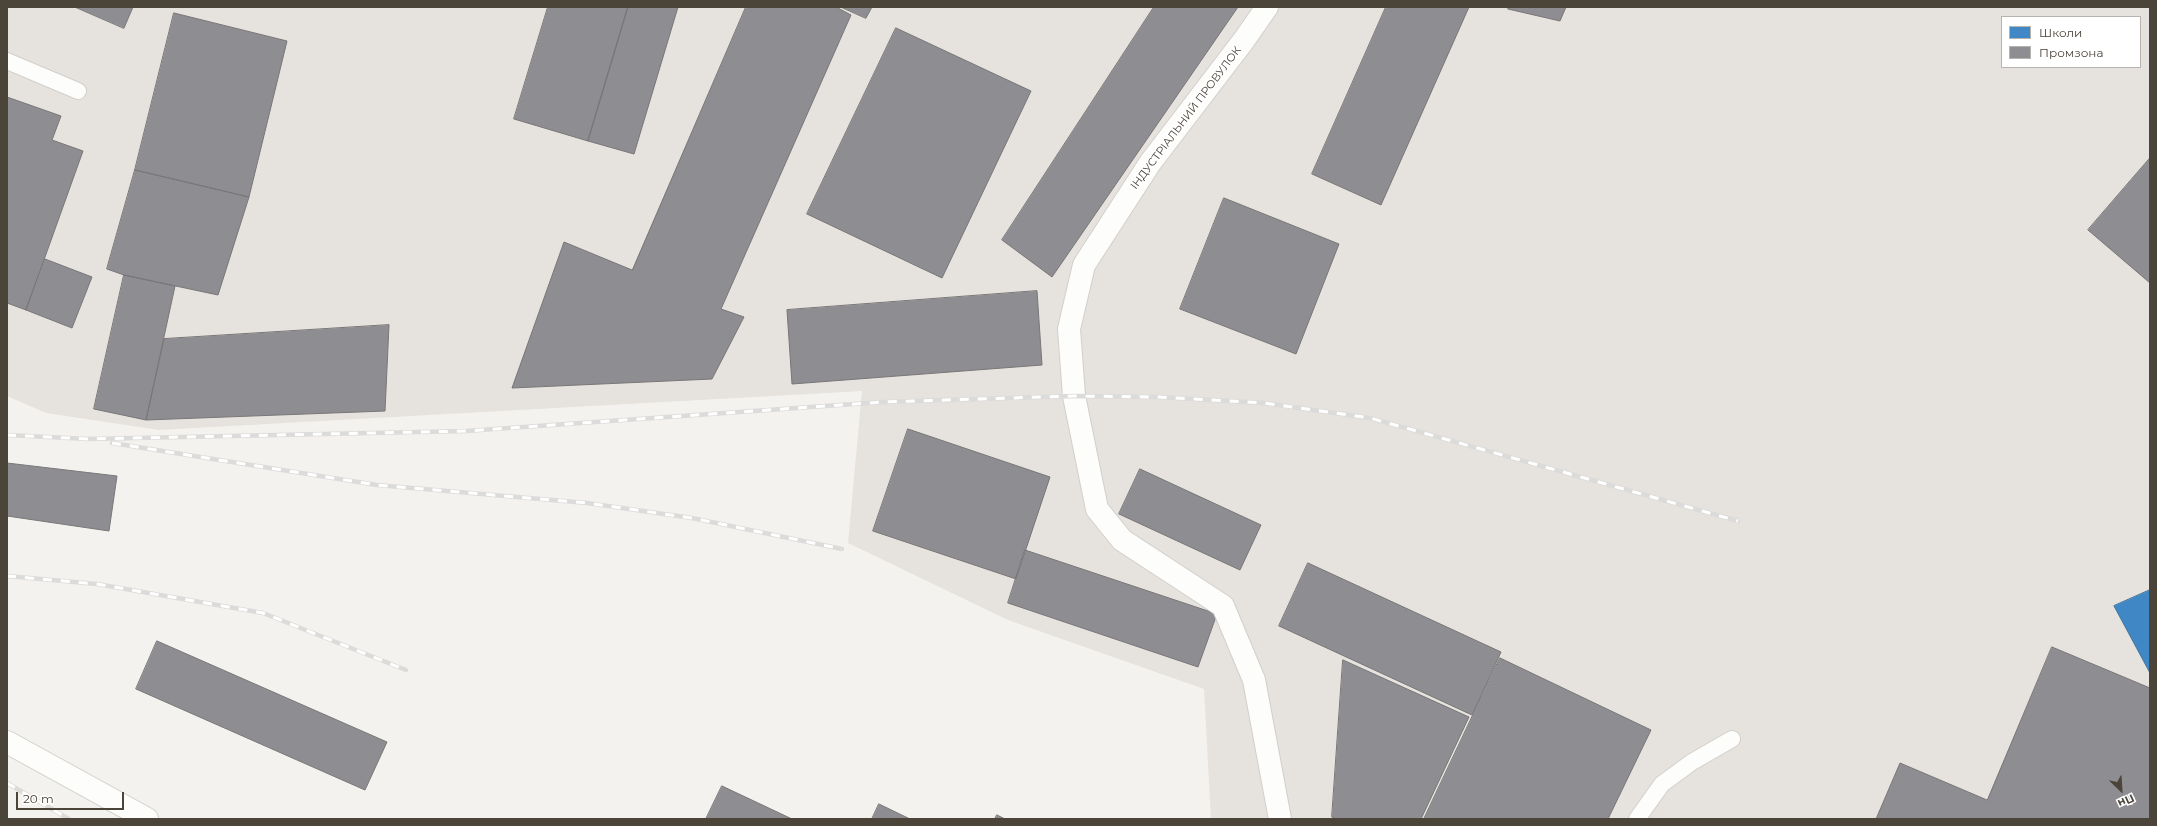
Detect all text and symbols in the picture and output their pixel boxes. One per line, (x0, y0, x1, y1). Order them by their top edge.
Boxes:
legend (2001, 16, 2141, 68)
text: Школи (2039, 25, 2082, 40)
street label: ІНДУСТРІАЛЬНИЙ ПРОВУЛОК (1128, 44, 1244, 192)
text: Промзона (2039, 45, 2103, 60)
north arrow (2101, 770, 2141, 810)
scale bar (18, 784, 126, 810)
text: 20 m (23, 791, 54, 806)
text: Пн (2116, 791, 2137, 811)

